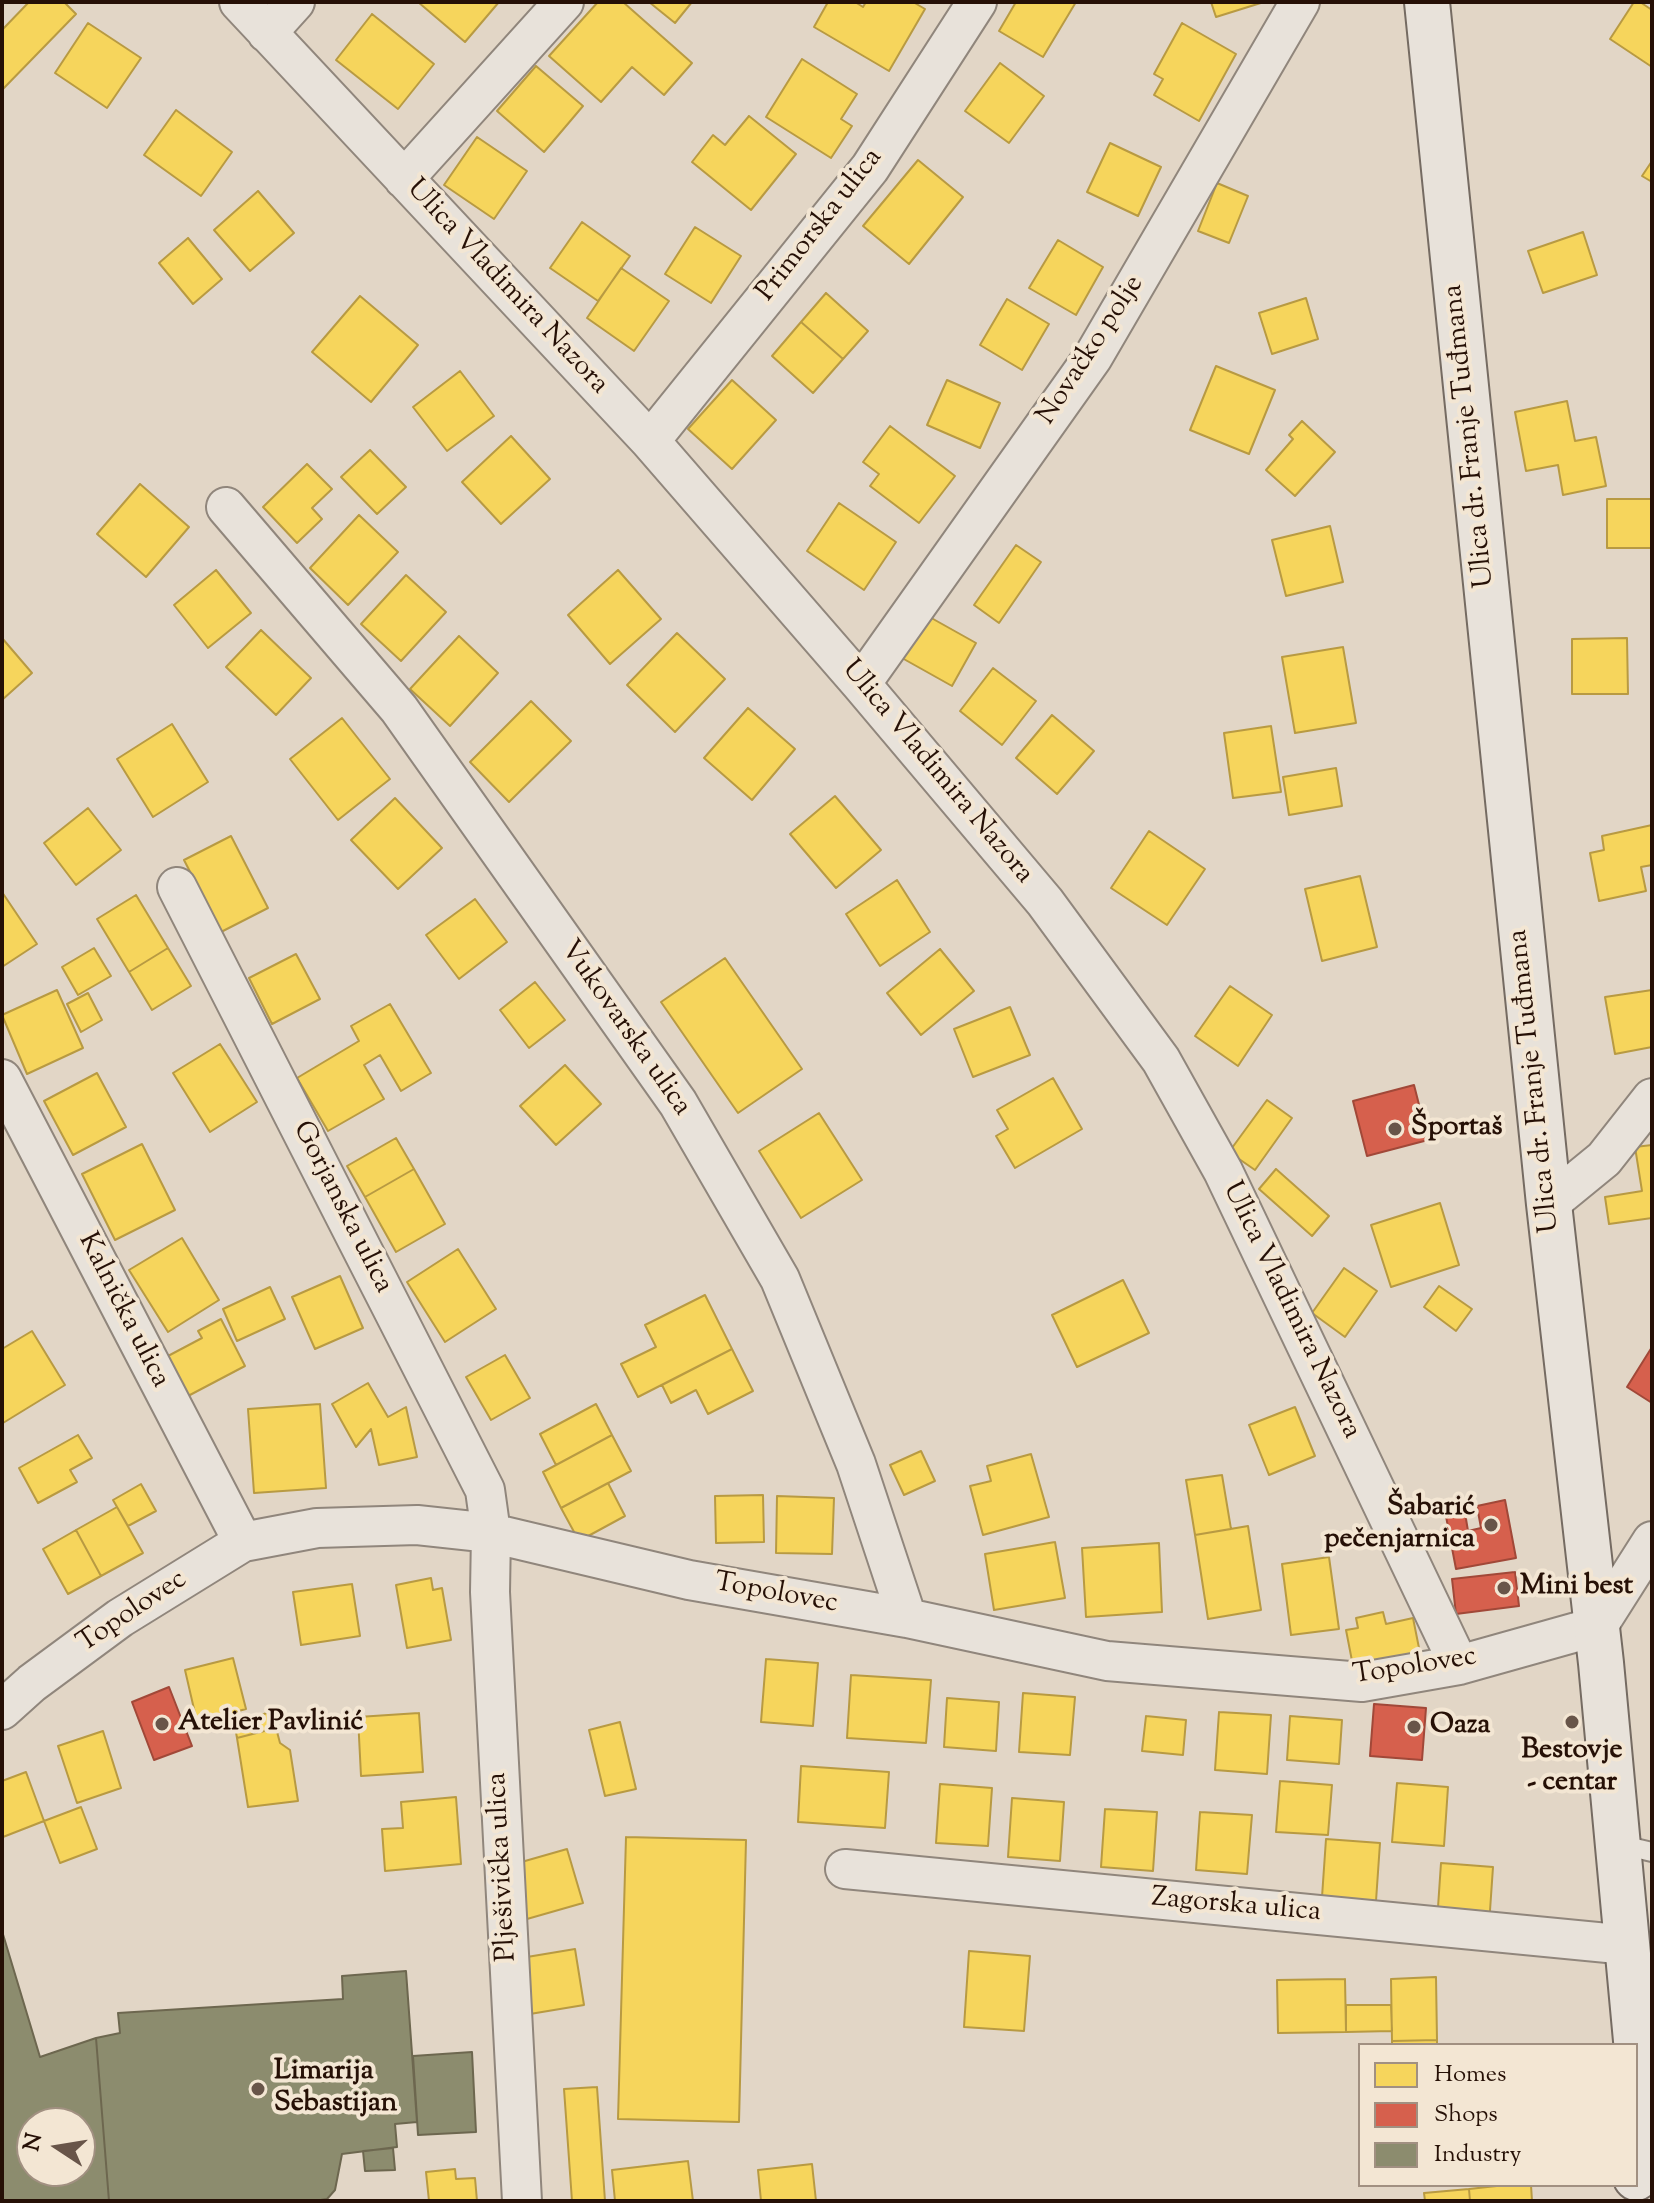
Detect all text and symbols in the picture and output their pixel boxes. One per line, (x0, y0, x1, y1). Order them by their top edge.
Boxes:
street label: Primorska ulica (751, 143, 891, 309)
street label: Ulica Vladimira Nazora (398, 174, 614, 402)
street label: Novačko polje (1031, 270, 1153, 432)
street label: Ulica dr. Franje Tuđmana (1438, 283, 1504, 589)
street label: Ulica Vladimira Nazora (833, 654, 1039, 892)
street label: Ulica dr. Franje Tuđmana (1503, 928, 1569, 1234)
street label: Vukovarska ulica (551, 935, 697, 1123)
place label: Športaš (1411, 1112, 1503, 1146)
street label: Gorjanska ulica (283, 1116, 399, 1300)
marker: Športaš (1386, 1120, 1404, 1138)
street label: Ulica Vladimira Nazora (1213, 1177, 1367, 1445)
street label: Kalnička ulica (69, 1228, 175, 1394)
place label: Šabarić pečenjarnica (1324, 1492, 1475, 1558)
marker: Šabarić pečenjarnica (1482, 1516, 1500, 1534)
street label: Topolovec (72, 1564, 194, 1662)
street label: Topolovec (712, 1568, 840, 1622)
place label: Mini best (1520, 1571, 1633, 1605)
marker: Mini best (1495, 1579, 1513, 1597)
street label: Topolovec (1351, 1642, 1479, 1694)
place label: Atelier Pavlinić (178, 1707, 363, 1741)
place label: Oaza (1430, 1710, 1490, 1744)
marker: Bestovje - centar (1563, 1713, 1581, 1731)
marker: Atelier Pavlinić (153, 1715, 171, 1733)
marker: Oaza (1405, 1718, 1423, 1736)
place label: Bestovje - centar (1521, 1735, 1623, 1801)
street label: Plješivička ulica (482, 1772, 526, 1962)
street label: Zagorska ulica (1150, 1883, 1322, 1931)
legend (1358, 2043, 1638, 2187)
place label: Limarija Sebastijan (274, 2056, 397, 2122)
text: Homes (1434, 2058, 1506, 2092)
marker: Limarija Sebastijan (249, 2080, 267, 2098)
text: Shops (1434, 2098, 1498, 2132)
north arrow (16, 2107, 96, 2187)
text: N (17, 2131, 52, 2154)
text: Industry (1434, 2138, 1522, 2172)

